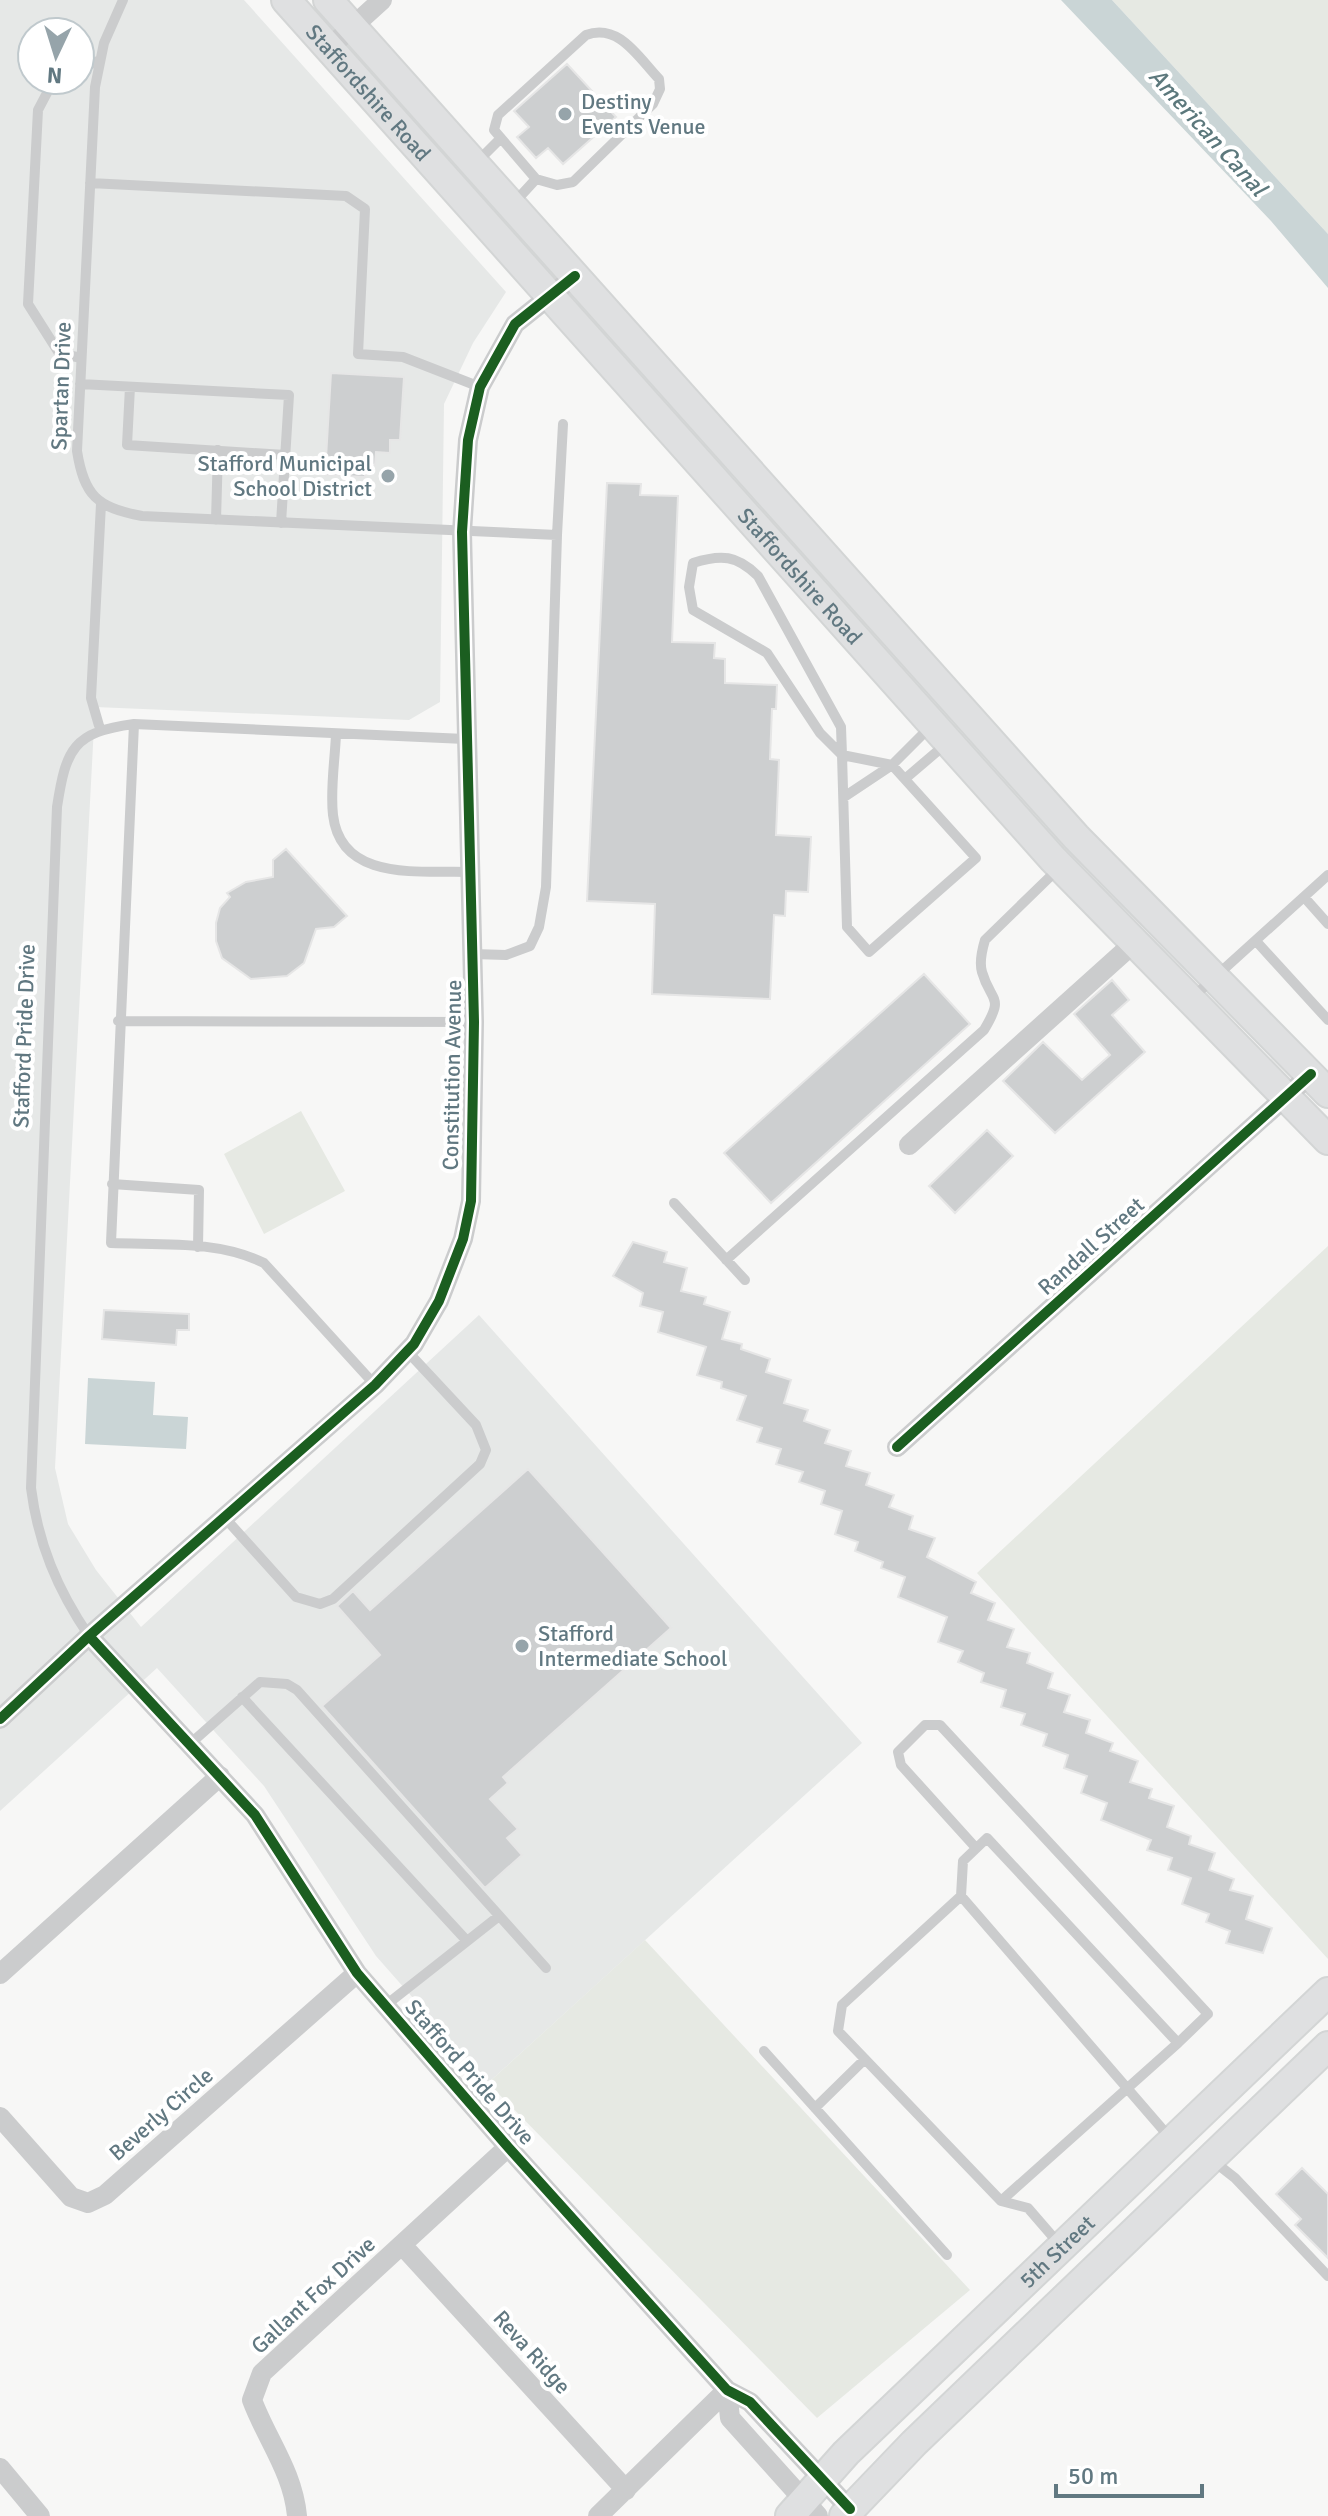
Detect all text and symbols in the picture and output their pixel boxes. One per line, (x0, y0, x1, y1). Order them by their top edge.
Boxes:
north arrow (16, 16, 96, 96)
street label: Staffordshire Road (300, 19, 437, 166)
text: N (46, 61, 63, 89)
water label: American Canal (1143, 62, 1275, 204)
place label: Destiny Events Venue (581, 88, 706, 140)
marker: Destiny Events Venue (556, 105, 574, 123)
street label: Spartan Drive (45, 321, 77, 451)
place label: Stafford Municipal School District (198, 450, 372, 502)
marker: Stafford Municipal School District (379, 467, 397, 485)
street label: Staffordshire Road (732, 502, 868, 650)
street label: Stafford Pride Drive (7, 944, 41, 1128)
street label: Constitution Avenue (437, 979, 467, 1171)
street label: Randall Street (1032, 1191, 1150, 1301)
place label: Stafford Intermediate School (538, 1620, 727, 1672)
marker: Stafford Intermediate School (513, 1637, 531, 1655)
street label: Stafford Pride Drive (399, 1994, 541, 2150)
street label: Beverly Circle (104, 2062, 218, 2166)
street label: 5th Street (1014, 2209, 1100, 2294)
street label: Gallant Fox Drive (245, 2231, 381, 2359)
street label: Reva Ridge (487, 2305, 577, 2399)
scale bar (1056, 2448, 1202, 2498)
text: 50 m (1068, 2461, 1118, 2491)

